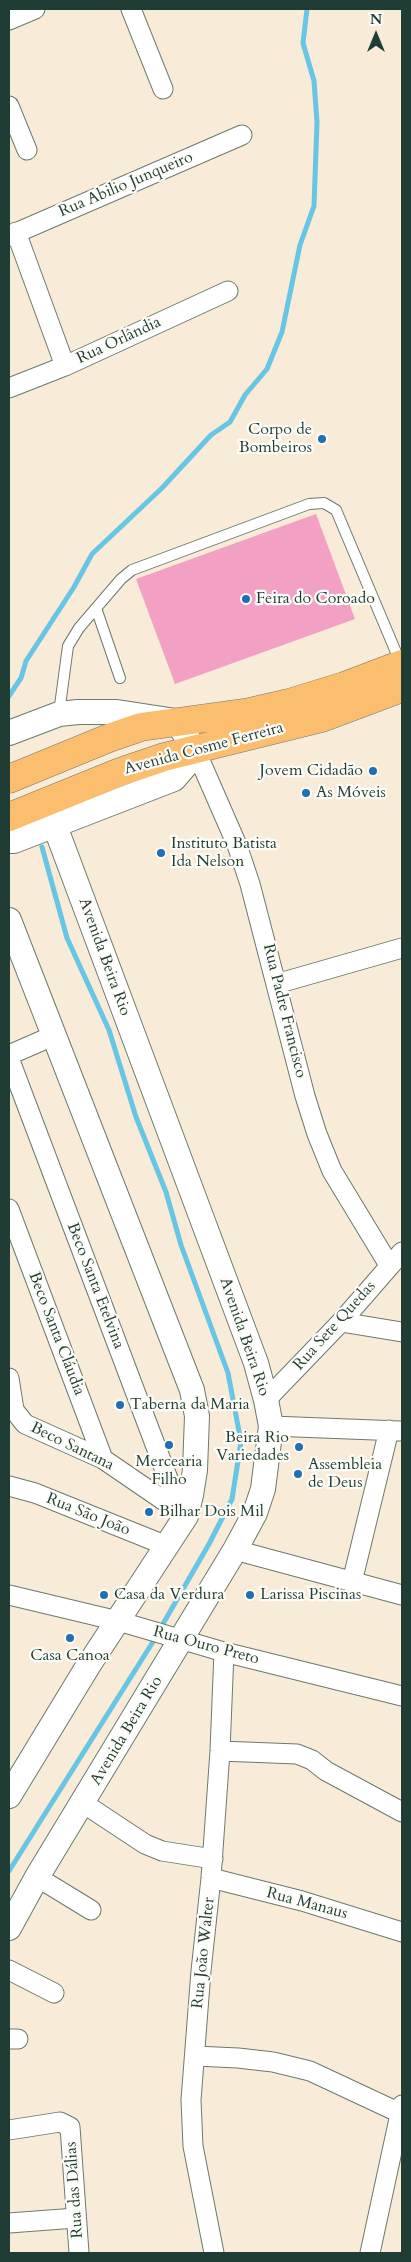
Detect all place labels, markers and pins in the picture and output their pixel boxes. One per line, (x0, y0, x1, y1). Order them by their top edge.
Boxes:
place label: Corpo de Bombeiros (239, 420, 312, 458)
marker: Corpo de Bombeiros (316, 433, 328, 445)
place label: Feira do Coroado (256, 589, 375, 609)
marker: Feira do Coroado (240, 593, 252, 605)
place label: Jovem Cidadão (259, 761, 363, 781)
marker: Jovem Cidadão (367, 765, 379, 777)
place label: As Móveis (316, 783, 386, 803)
marker: As Móveis (300, 787, 312, 799)
place label: Instituto Batista Ida Nelson (171, 834, 277, 872)
marker: Instituto Batista Ida Nelson (155, 847, 167, 859)
place label: Taberna da Maria (130, 1395, 250, 1415)
marker: Taberna da Maria (114, 1399, 126, 1411)
place label: Beira Rio Variedades (216, 1428, 289, 1466)
marker: Mercearia Filho (163, 1439, 175, 1451)
marker: Beira Rio Variedades (293, 1441, 305, 1453)
place label: Mercearia Filho (136, 1452, 202, 1490)
place label: Assembleia de Deus (308, 1455, 382, 1493)
marker: Assembleia de Deus (292, 1468, 304, 1480)
place label: Bilhar Dois Mil (159, 1502, 264, 1522)
marker: Bilhar Dois Mil (143, 1506, 155, 1518)
place label: Casa da Verdura (114, 1585, 224, 1605)
place label: Larissa Piscinas (260, 1585, 361, 1605)
marker: Casa da Verdura (98, 1589, 110, 1601)
marker: Larissa Piscinas (244, 1589, 256, 1601)
marker: Casa Canoa (64, 1632, 76, 1644)
place label: Casa Canoa (30, 1646, 110, 1666)

